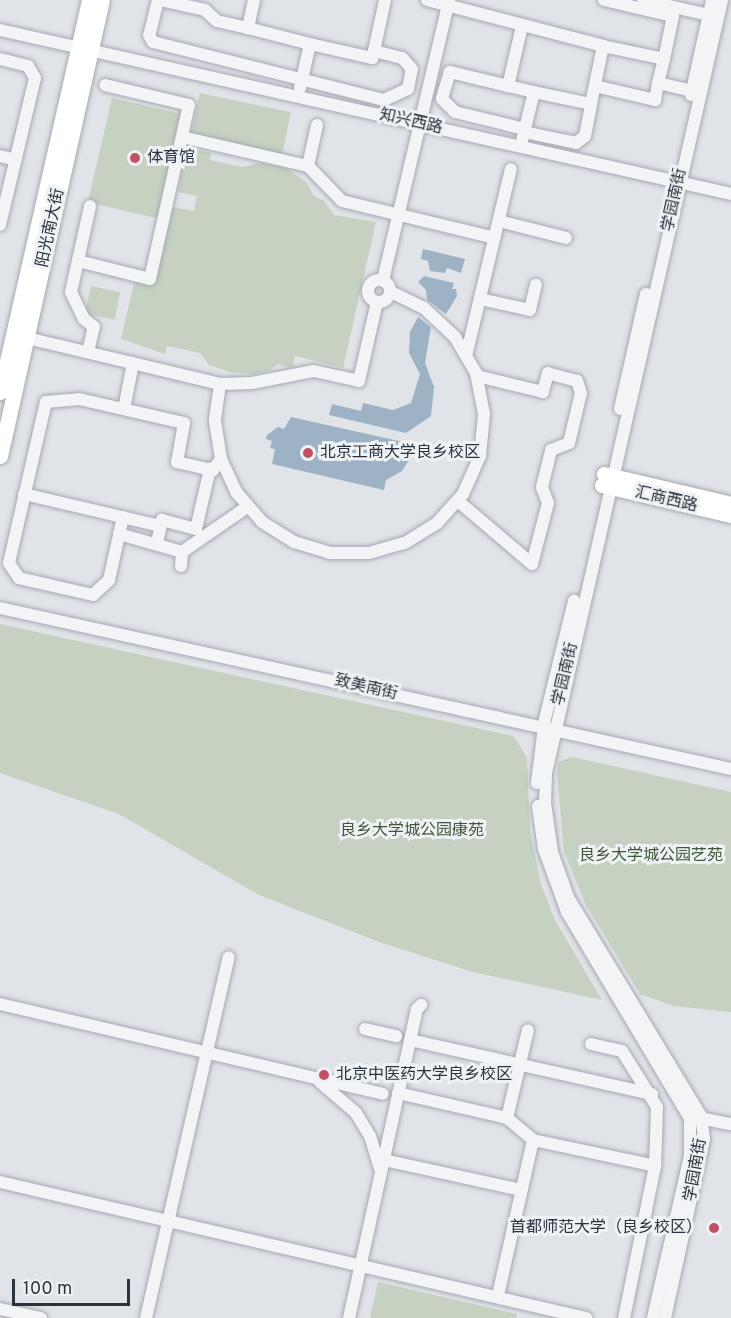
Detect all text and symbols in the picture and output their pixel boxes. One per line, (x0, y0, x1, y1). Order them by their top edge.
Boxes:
street label: 知兴西路 (378, 105, 444, 139)
place label: 体育馆 (147, 148, 195, 168)
marker: 体育馆 (128, 151, 142, 165)
street label: 学园南街 (659, 167, 691, 233)
street label: 阳光南大街 (33, 187, 69, 269)
place label: 北京工商大学良乡校区 (320, 443, 480, 463)
marker: 北京工商大学良乡校区 (301, 446, 315, 460)
street label: 汇商西路 (633, 483, 699, 517)
street label: 学园南街 (549, 641, 583, 707)
street label: 致美南街 (333, 671, 399, 705)
park label: 良乡大学城公园·康苑 (340, 821, 484, 841)
park label: 良乡大学城公园·艺苑 (579, 846, 723, 866)
place label: 北京中医药大学良乡校区 (336, 1065, 512, 1085)
marker: 北京中医药大学良乡校区 (317, 1068, 331, 1082)
street label: 学园南街 (681, 1137, 711, 1203)
place label: 首都师范大学（良乡校区） (510, 1218, 702, 1238)
marker: 首都师范大学（良乡校区） (707, 1221, 721, 1235)
scale bar (15, 1267, 134, 1305)
text: 100 m (23, 1278, 72, 1301)

